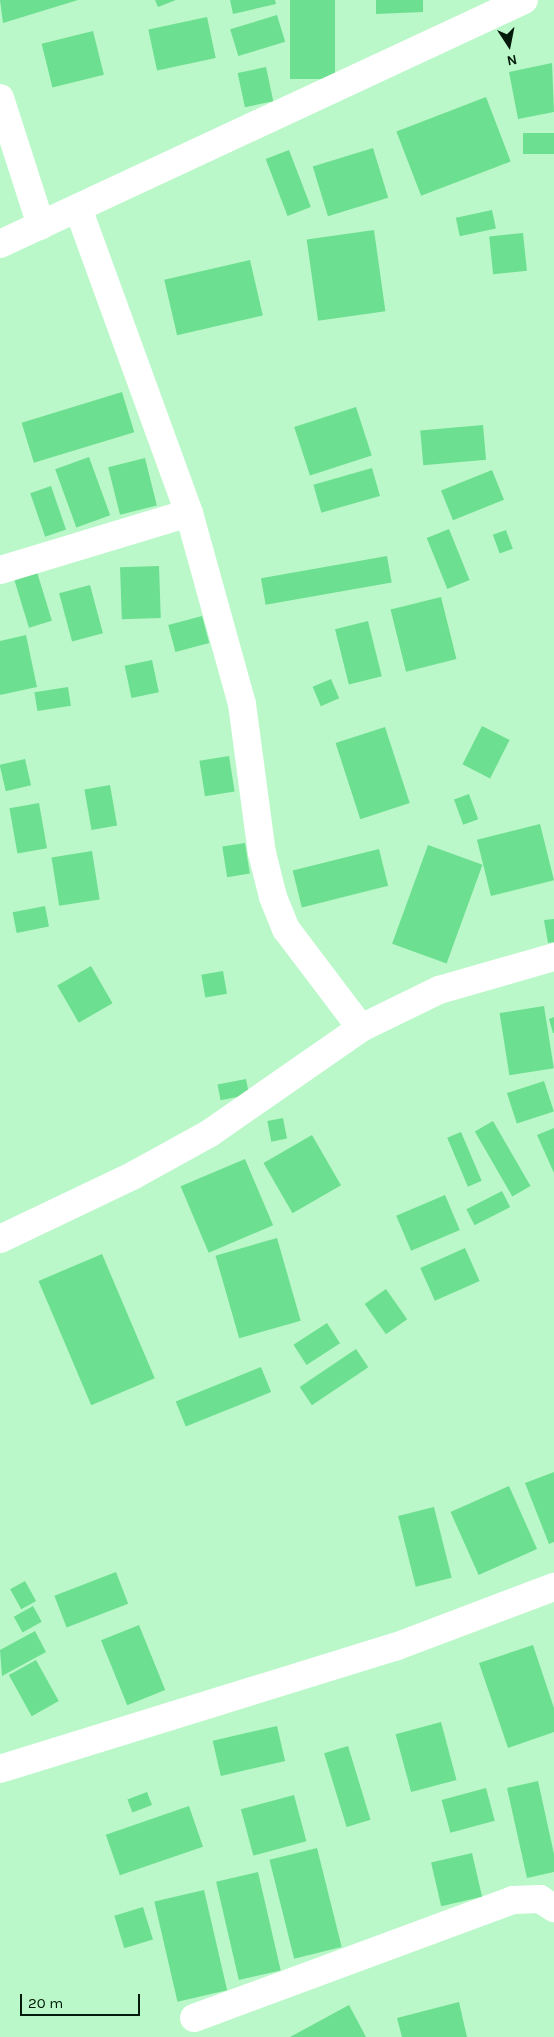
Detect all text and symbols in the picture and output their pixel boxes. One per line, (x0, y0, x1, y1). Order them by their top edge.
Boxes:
north arrow (484, 20, 534, 70)
text: N (505, 51, 519, 70)
scale bar (22, 1984, 142, 2016)
text: 20 m (28, 1994, 63, 2012)

